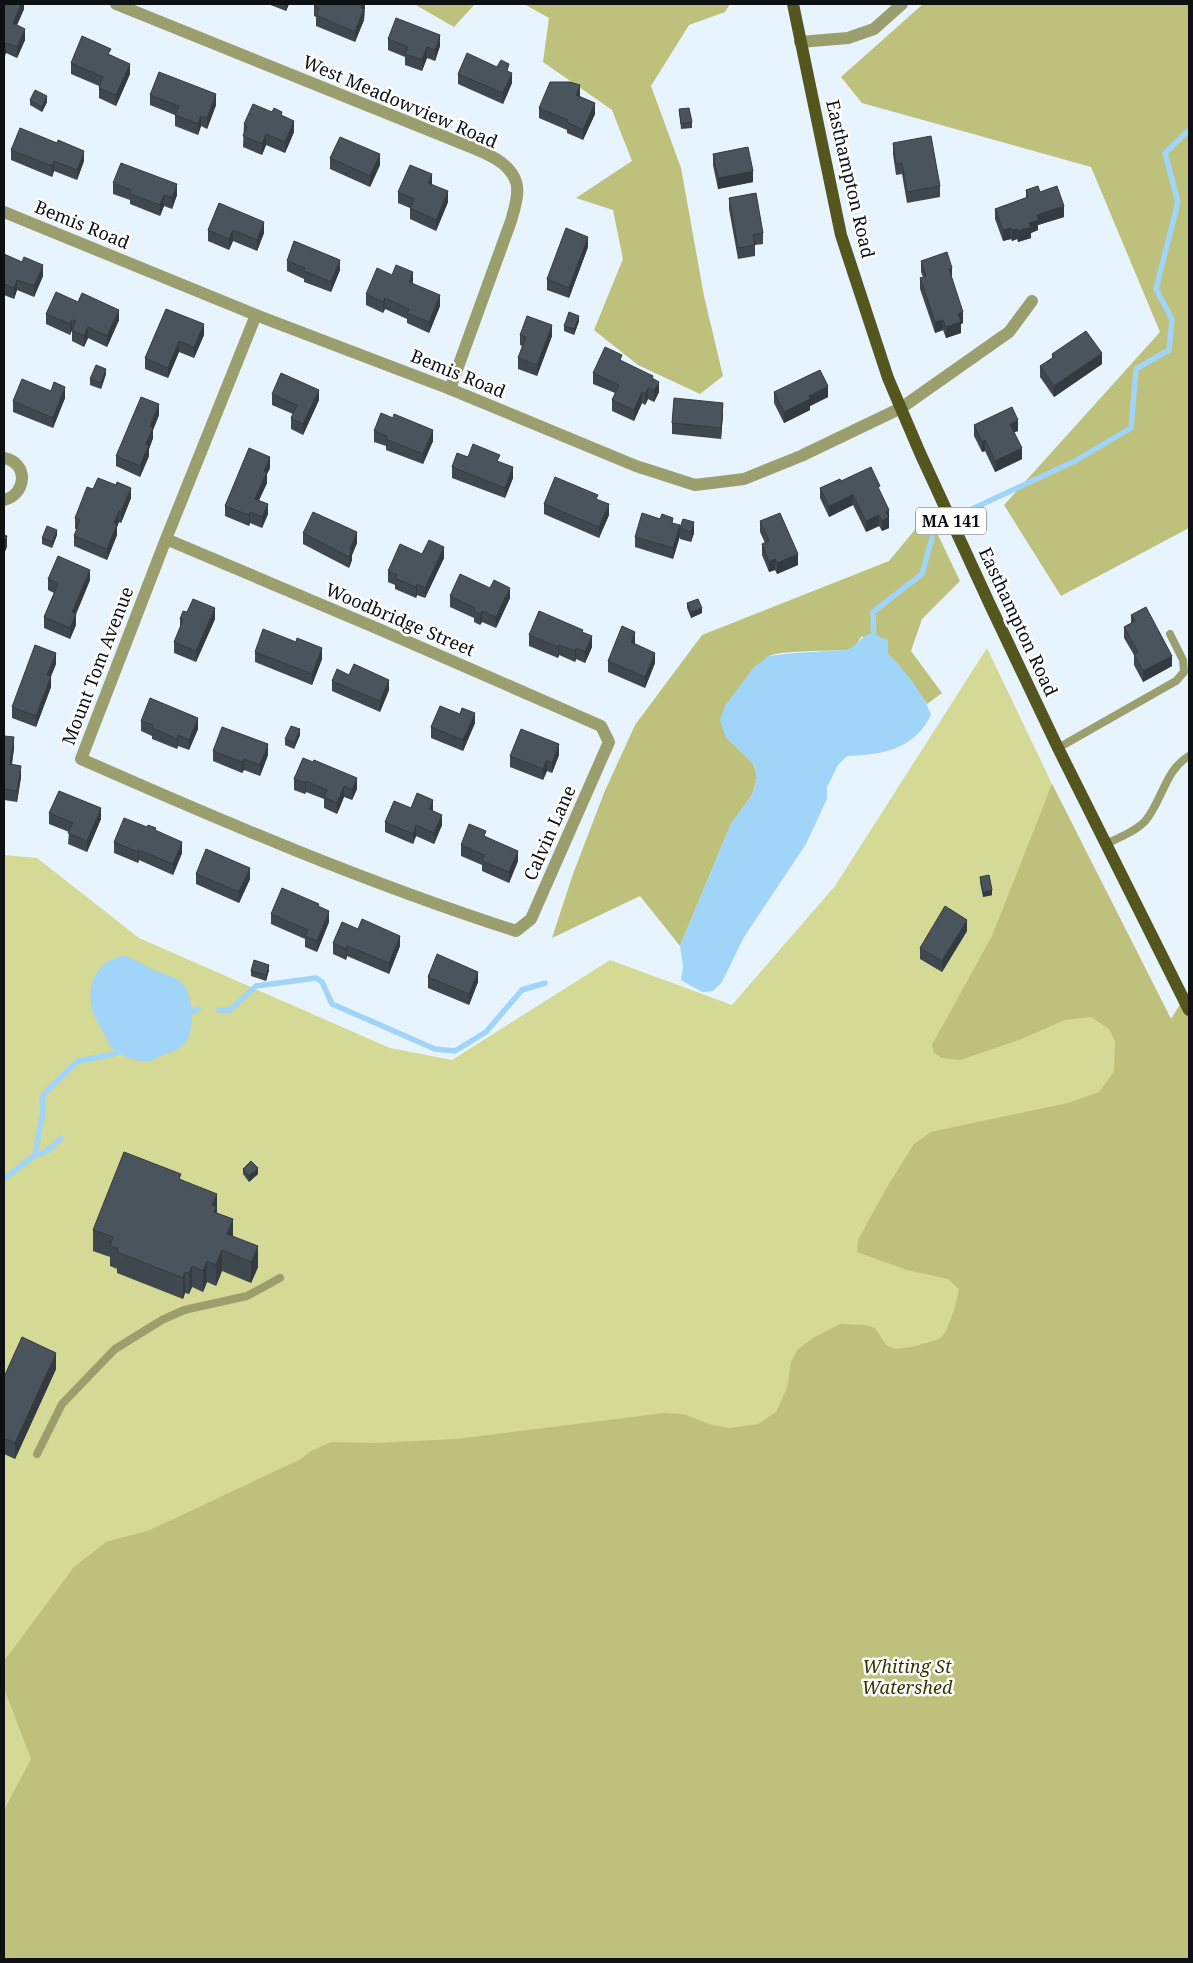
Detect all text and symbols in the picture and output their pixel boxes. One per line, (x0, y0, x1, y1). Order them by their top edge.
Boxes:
street label: West Meadowview Road (299, 49, 502, 153)
street label: Easthampton Road (821, 97, 881, 260)
street label: Bemis Road (31, 194, 133, 254)
street label: Bemis Road (407, 343, 509, 403)
road number: MA 141 (916, 508, 986, 534)
street label: Easthampton Road (974, 543, 1064, 700)
street label: Woodbridge Street (322, 577, 479, 661)
street label: Mount Tom Avenue (56, 583, 138, 748)
street label: Calvin Lane (517, 781, 581, 884)
park label: Whiting St Watershed (862, 1654, 953, 1699)

